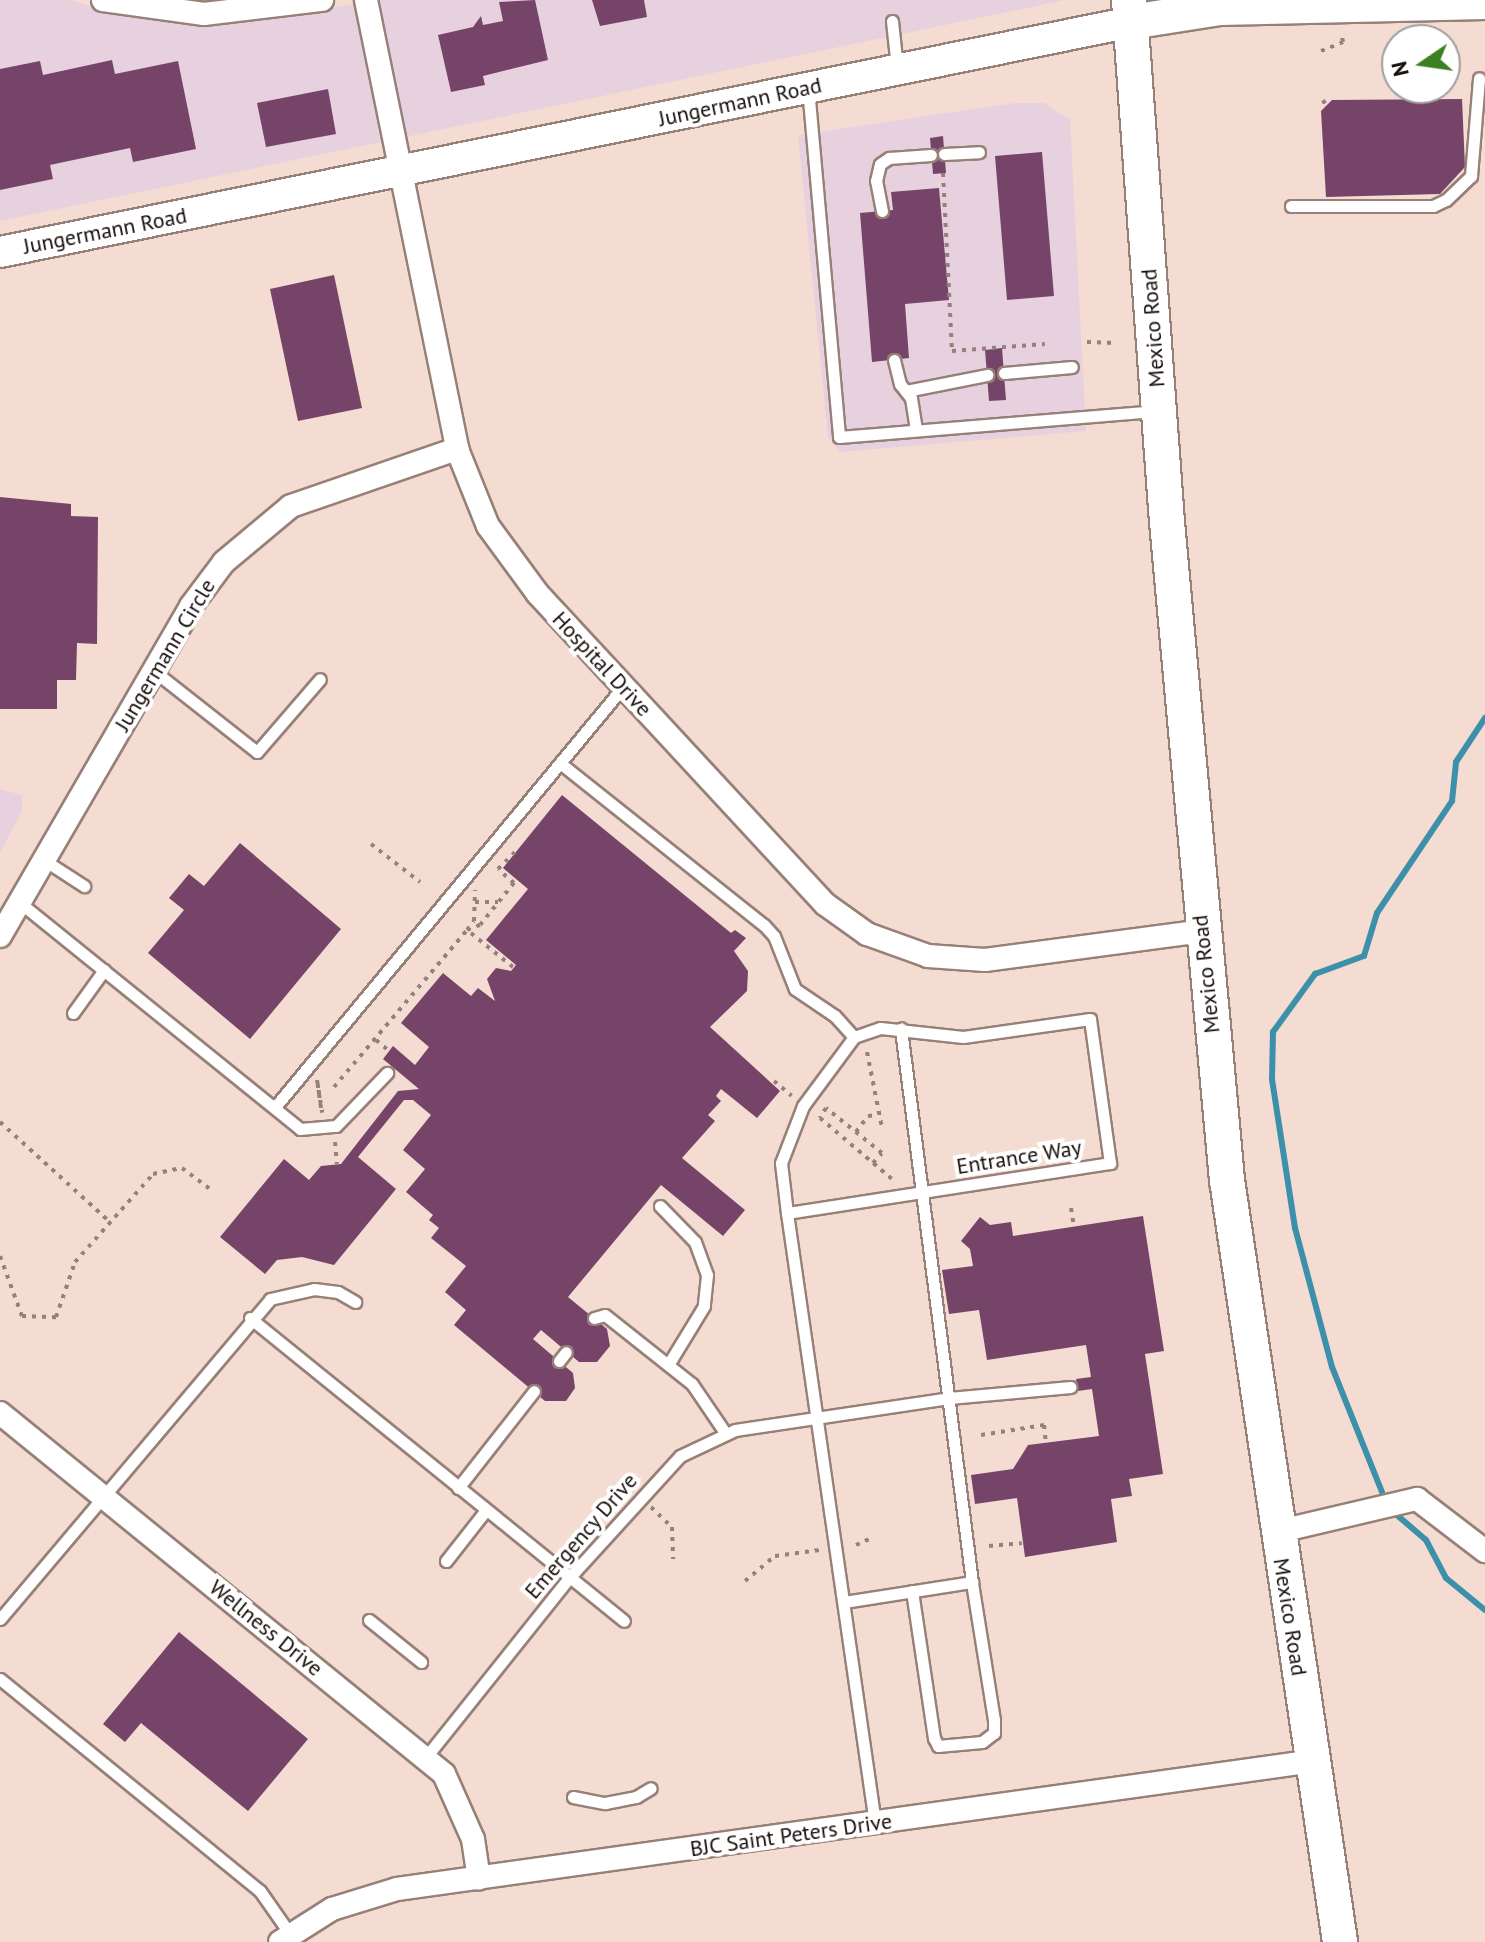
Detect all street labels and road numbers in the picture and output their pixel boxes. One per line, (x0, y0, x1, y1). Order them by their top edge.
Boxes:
street label: Jungermann Road (656, 72, 824, 132)
street label: Jungermann Road (21, 202, 189, 260)
street label: Mexico Road (1136, 268, 1170, 388)
street label: Jungermann Circle (109, 574, 221, 736)
street label: Hospital Drive (547, 606, 657, 722)
street label: Mexico Road (1187, 913, 1225, 1035)
street label: Entrance Way (954, 1134, 1084, 1180)
street label: Emergency Drive (519, 1468, 643, 1604)
street label: Mexico Road (1268, 1556, 1312, 1678)
street label: Wellness Drive (204, 1574, 328, 1682)
street label: BJC Saint Peters Drive (688, 1808, 894, 1862)

